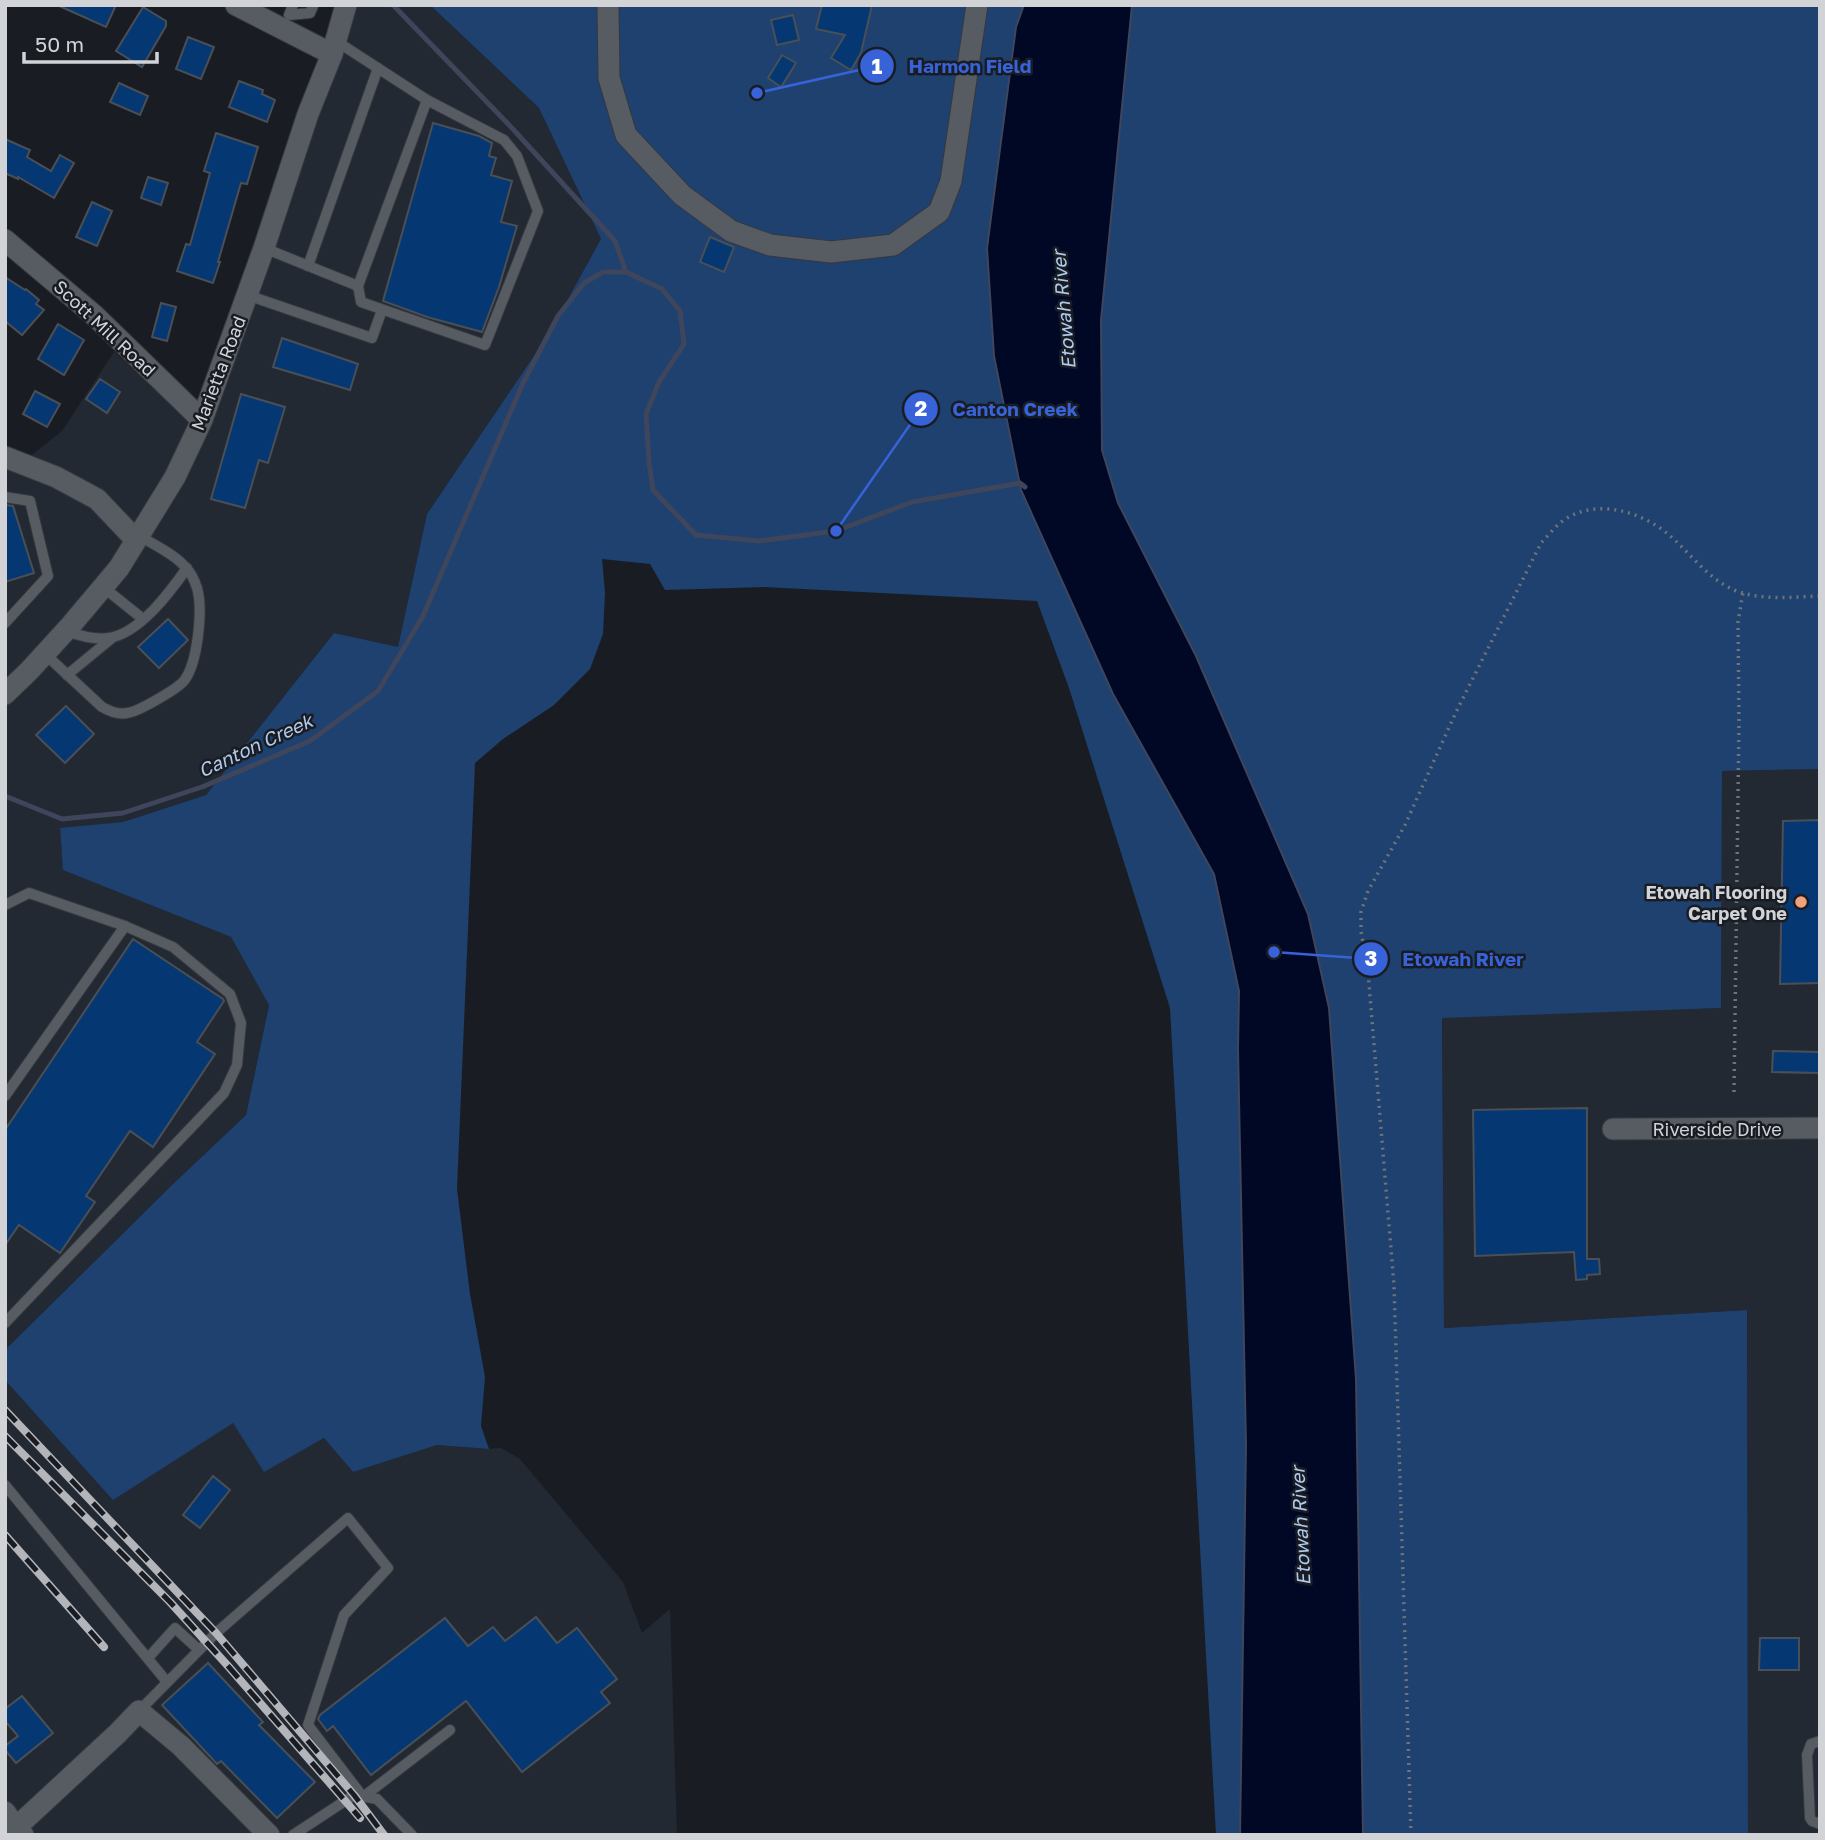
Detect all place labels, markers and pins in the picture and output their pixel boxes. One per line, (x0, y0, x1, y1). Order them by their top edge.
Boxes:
callout: Harmon Field (859, 46, 1045, 86)
callout: Canton Creek (904, 389, 1092, 429)
place label: Etowah Flooring Carpet One (1645, 881, 1787, 924)
marker: Etowah Flooring Carpet One (1793, 894, 1809, 910)
callout: Etowah River (1354, 939, 1538, 979)

